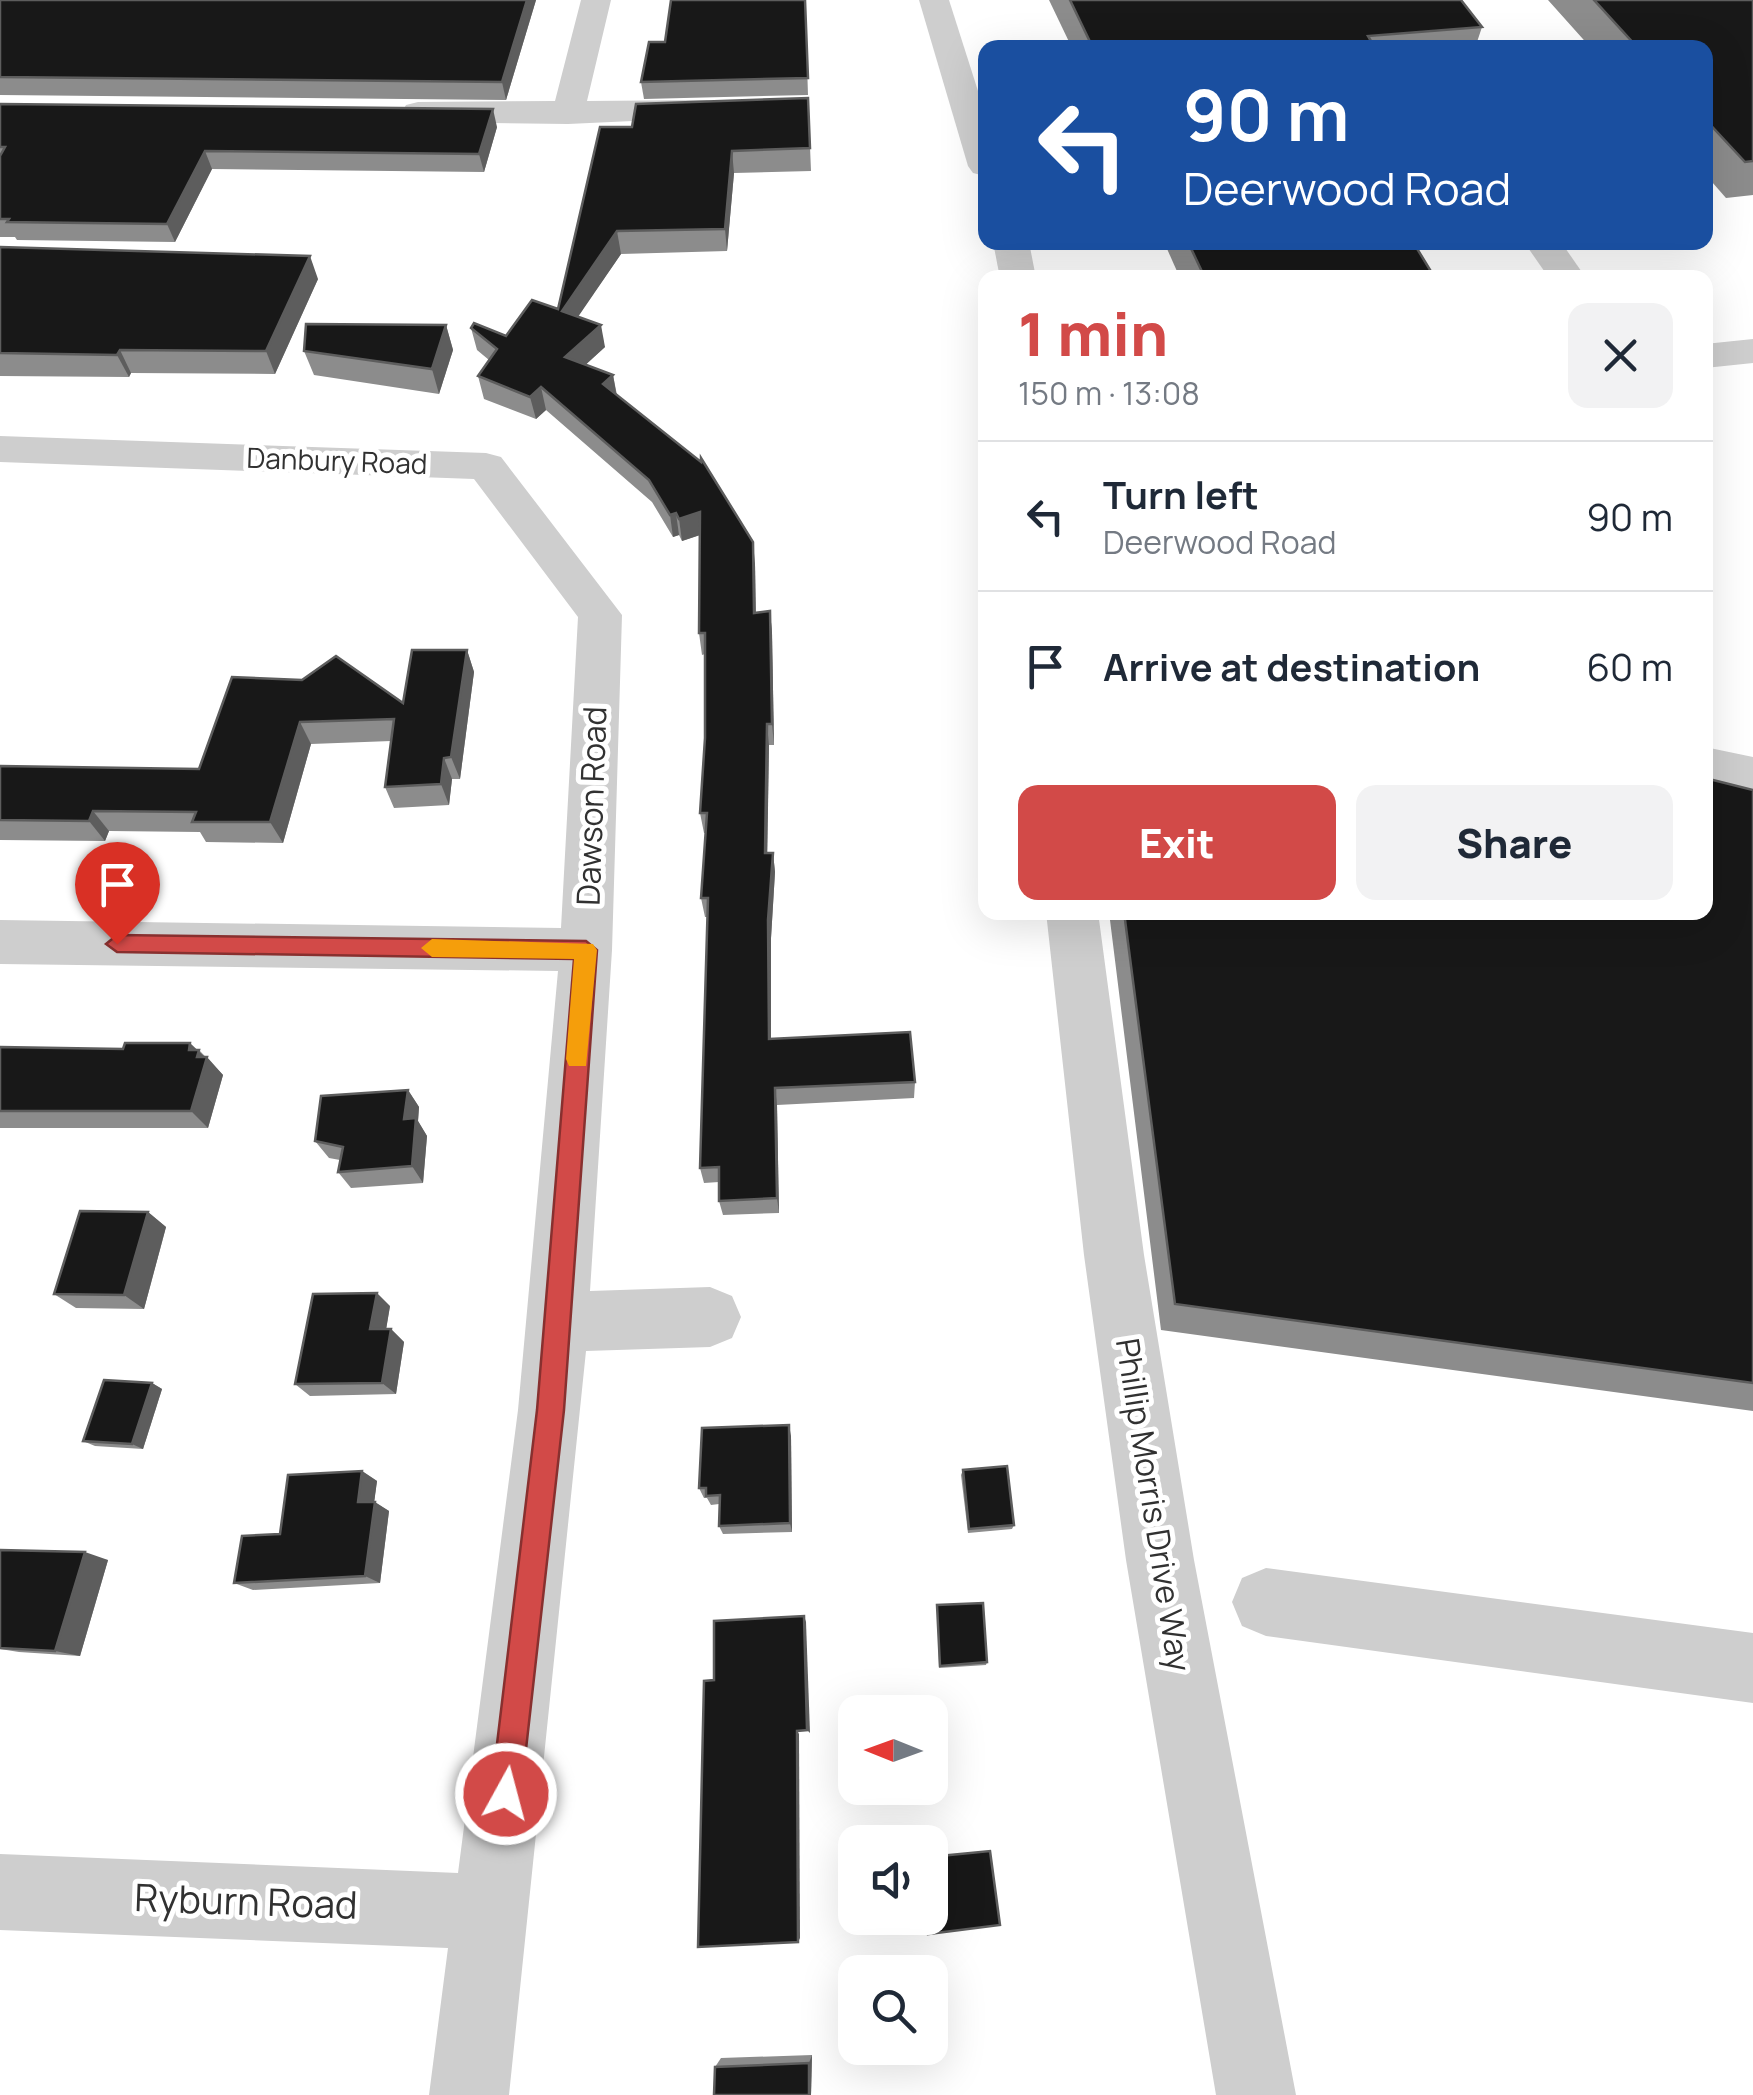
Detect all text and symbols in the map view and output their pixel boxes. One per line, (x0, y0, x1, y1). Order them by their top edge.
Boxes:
text: 90 m (1183, 66, 1350, 162)
icon: left (1018, 80, 1148, 210)
text: Deerwood Road (1183, 157, 1511, 219)
text: 1 min (1018, 292, 1168, 374)
button: close (1568, 303, 1673, 408)
text: 150 m · 13:08 (1018, 371, 1200, 415)
street label: Danbury Road (246, 438, 428, 482)
text: Turn left (1103, 468, 1259, 520)
icon: left (1018, 489, 1073, 544)
text: 90 m (1586, 490, 1673, 542)
text: Deerwood Road (1103, 520, 1336, 564)
icon: arrive (1018, 639, 1073, 694)
text: Arrive at destination (1103, 640, 1480, 692)
text: 60 m (1586, 640, 1673, 692)
street label: Dawson Road (566, 705, 616, 906)
button: Exit (1018, 785, 1336, 900)
button: Share (1356, 785, 1673, 900)
pin (75, 842, 160, 945)
icon: arrive (90, 857, 145, 912)
street label: Phillip Morris Drive Way (1106, 1335, 1202, 1675)
north arrow (838, 1695, 948, 1805)
map controls (838, 1695, 948, 2065)
position arrow (454, 1742, 558, 1846)
button: sound (838, 1825, 948, 1935)
street label: Ryburn Road (134, 1870, 358, 1930)
button: search (838, 1955, 948, 2065)

